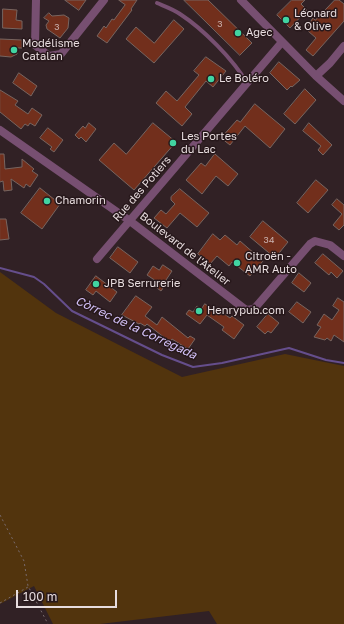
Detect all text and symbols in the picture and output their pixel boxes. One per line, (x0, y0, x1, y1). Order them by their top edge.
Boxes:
place label: Léonard & Olive (294, 7, 337, 33)
marker: Léonard & Olive (281, 15, 291, 25)
house number: 3 (217, 19, 223, 29)
house number: 3 (54, 22, 60, 32)
place label: Agec (246, 26, 272, 40)
marker: Agec (233, 28, 243, 38)
place label: Modélisme Catalan (22, 37, 80, 63)
marker: Modélisme Catalan (9, 45, 19, 55)
place label: Le Boléro (219, 72, 269, 86)
marker: Le Boléro (206, 74, 216, 84)
place label: Les Portes du Lac (181, 130, 237, 156)
marker: Les Portes du Lac (168, 138, 178, 148)
street label: Rue des Potiers (110, 154, 174, 224)
place label: Chamorin (55, 194, 106, 208)
marker: Chamorin (42, 196, 52, 206)
street label: Boulevard de l'Atelier (137, 210, 233, 288)
house number: 34 (264, 235, 274, 245)
place label: Citroën - AMR Auto (245, 250, 297, 276)
marker: Citroën - AMR Auto (232, 258, 242, 268)
place label: JPB Serrurerie (104, 277, 180, 291)
marker: JPB Serrurerie (91, 279, 101, 289)
water label: Còrrec de la Corregada (73, 294, 199, 362)
place label: Henrypub.com (207, 304, 285, 318)
marker: Henrypub.com (194, 306, 204, 316)
scale bar (18, 582, 119, 608)
text: 100 m (23, 589, 57, 604)

